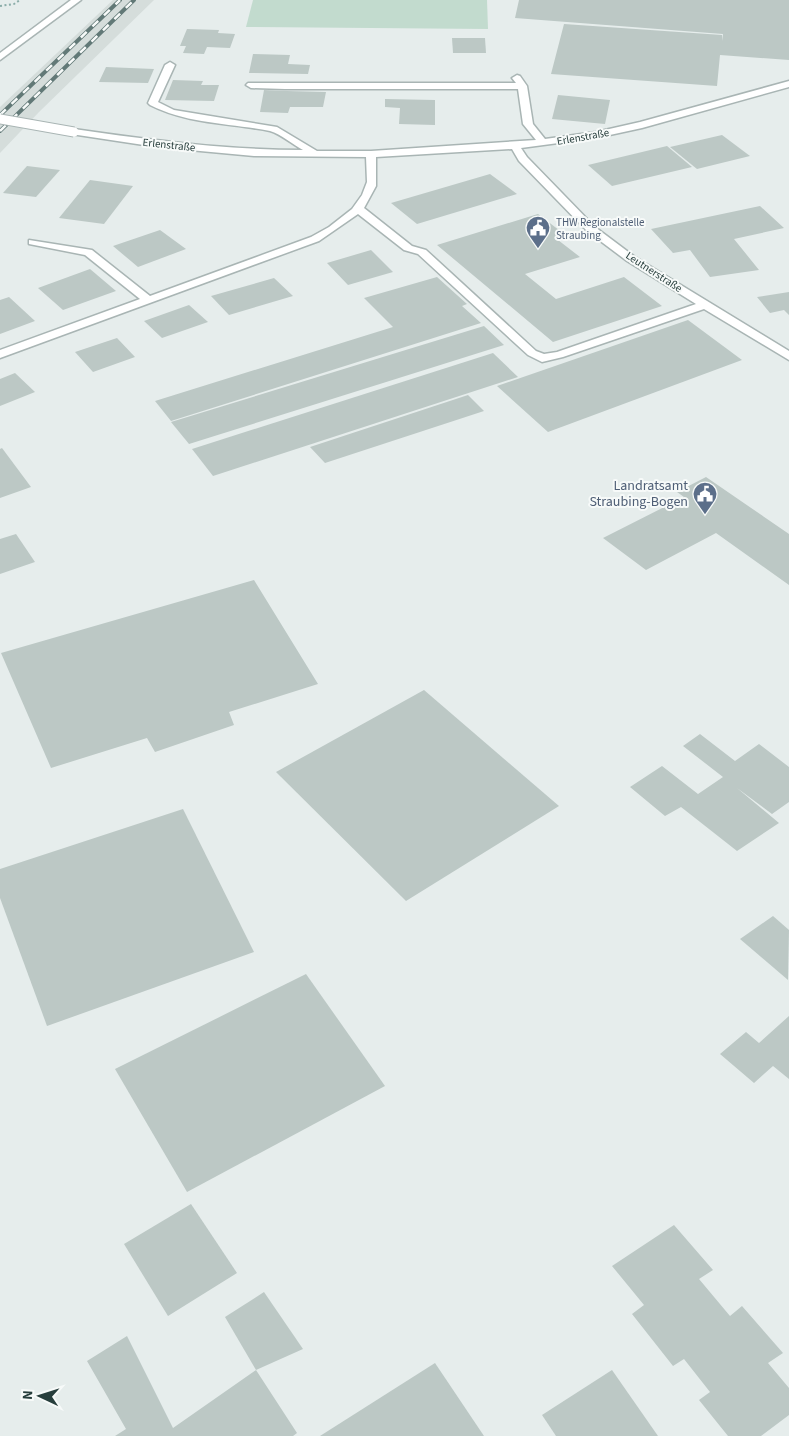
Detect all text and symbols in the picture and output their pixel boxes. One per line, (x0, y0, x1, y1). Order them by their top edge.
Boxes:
street label: Erlenstraße (556, 125, 611, 149)
street label: Erlenstraße (142, 135, 197, 155)
public building icon: THW Regionalstelle Straubing (525, 215, 551, 249)
place label: THW Regionalstelle Straubing (556, 215, 645, 243)
street label: Leutnerstraße (623, 248, 686, 296)
place label: Landratsamt Straubing-Bogen (589, 476, 688, 512)
public building icon: Landratsamt Straubing-Bogen (692, 481, 718, 515)
north arrow (15, 1371, 65, 1421)
text: N (18, 1390, 38, 1401)

